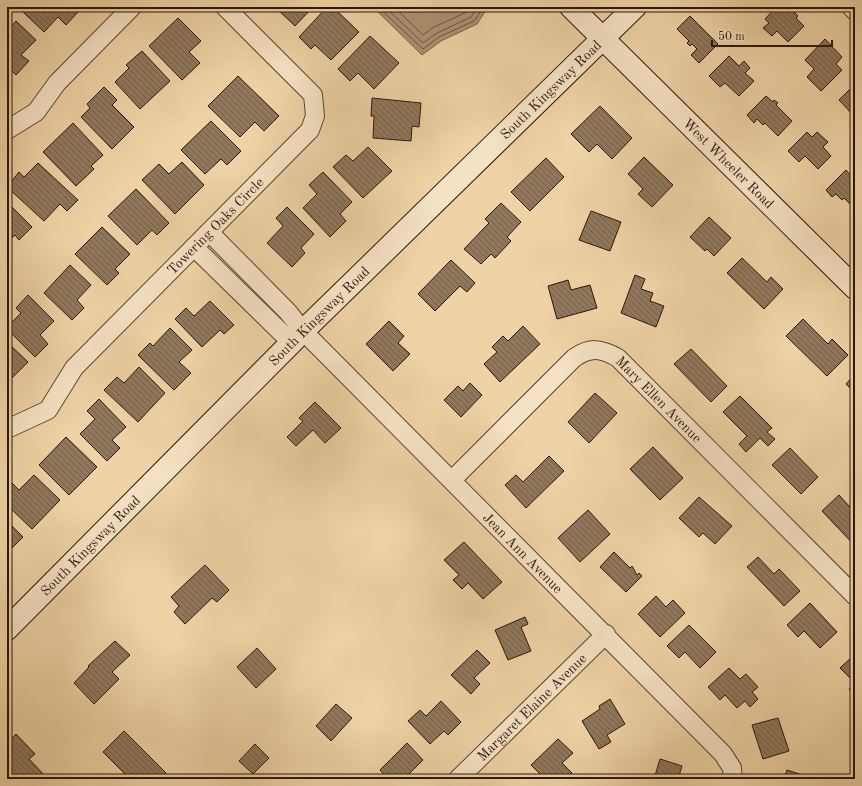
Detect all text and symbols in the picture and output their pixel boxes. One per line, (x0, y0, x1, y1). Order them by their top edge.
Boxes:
scale bar (712, 22, 832, 48)
text: 50 m (718, 30, 745, 43)
street label: South Kingsway Road (498, 38, 604, 142)
street label: West Wheeler Road (680, 116, 776, 212)
street label: Towering Oaks Circle (165, 175, 267, 278)
street label: South Kingsway Road (267, 264, 373, 369)
street label: Mary Ellen Avenue (613, 354, 704, 446)
street label: South Kingsway Road (38, 493, 143, 599)
street label: Jean Ann Avenue (480, 511, 565, 596)
street label: Margaret Elaine Avenue (475, 651, 590, 764)

